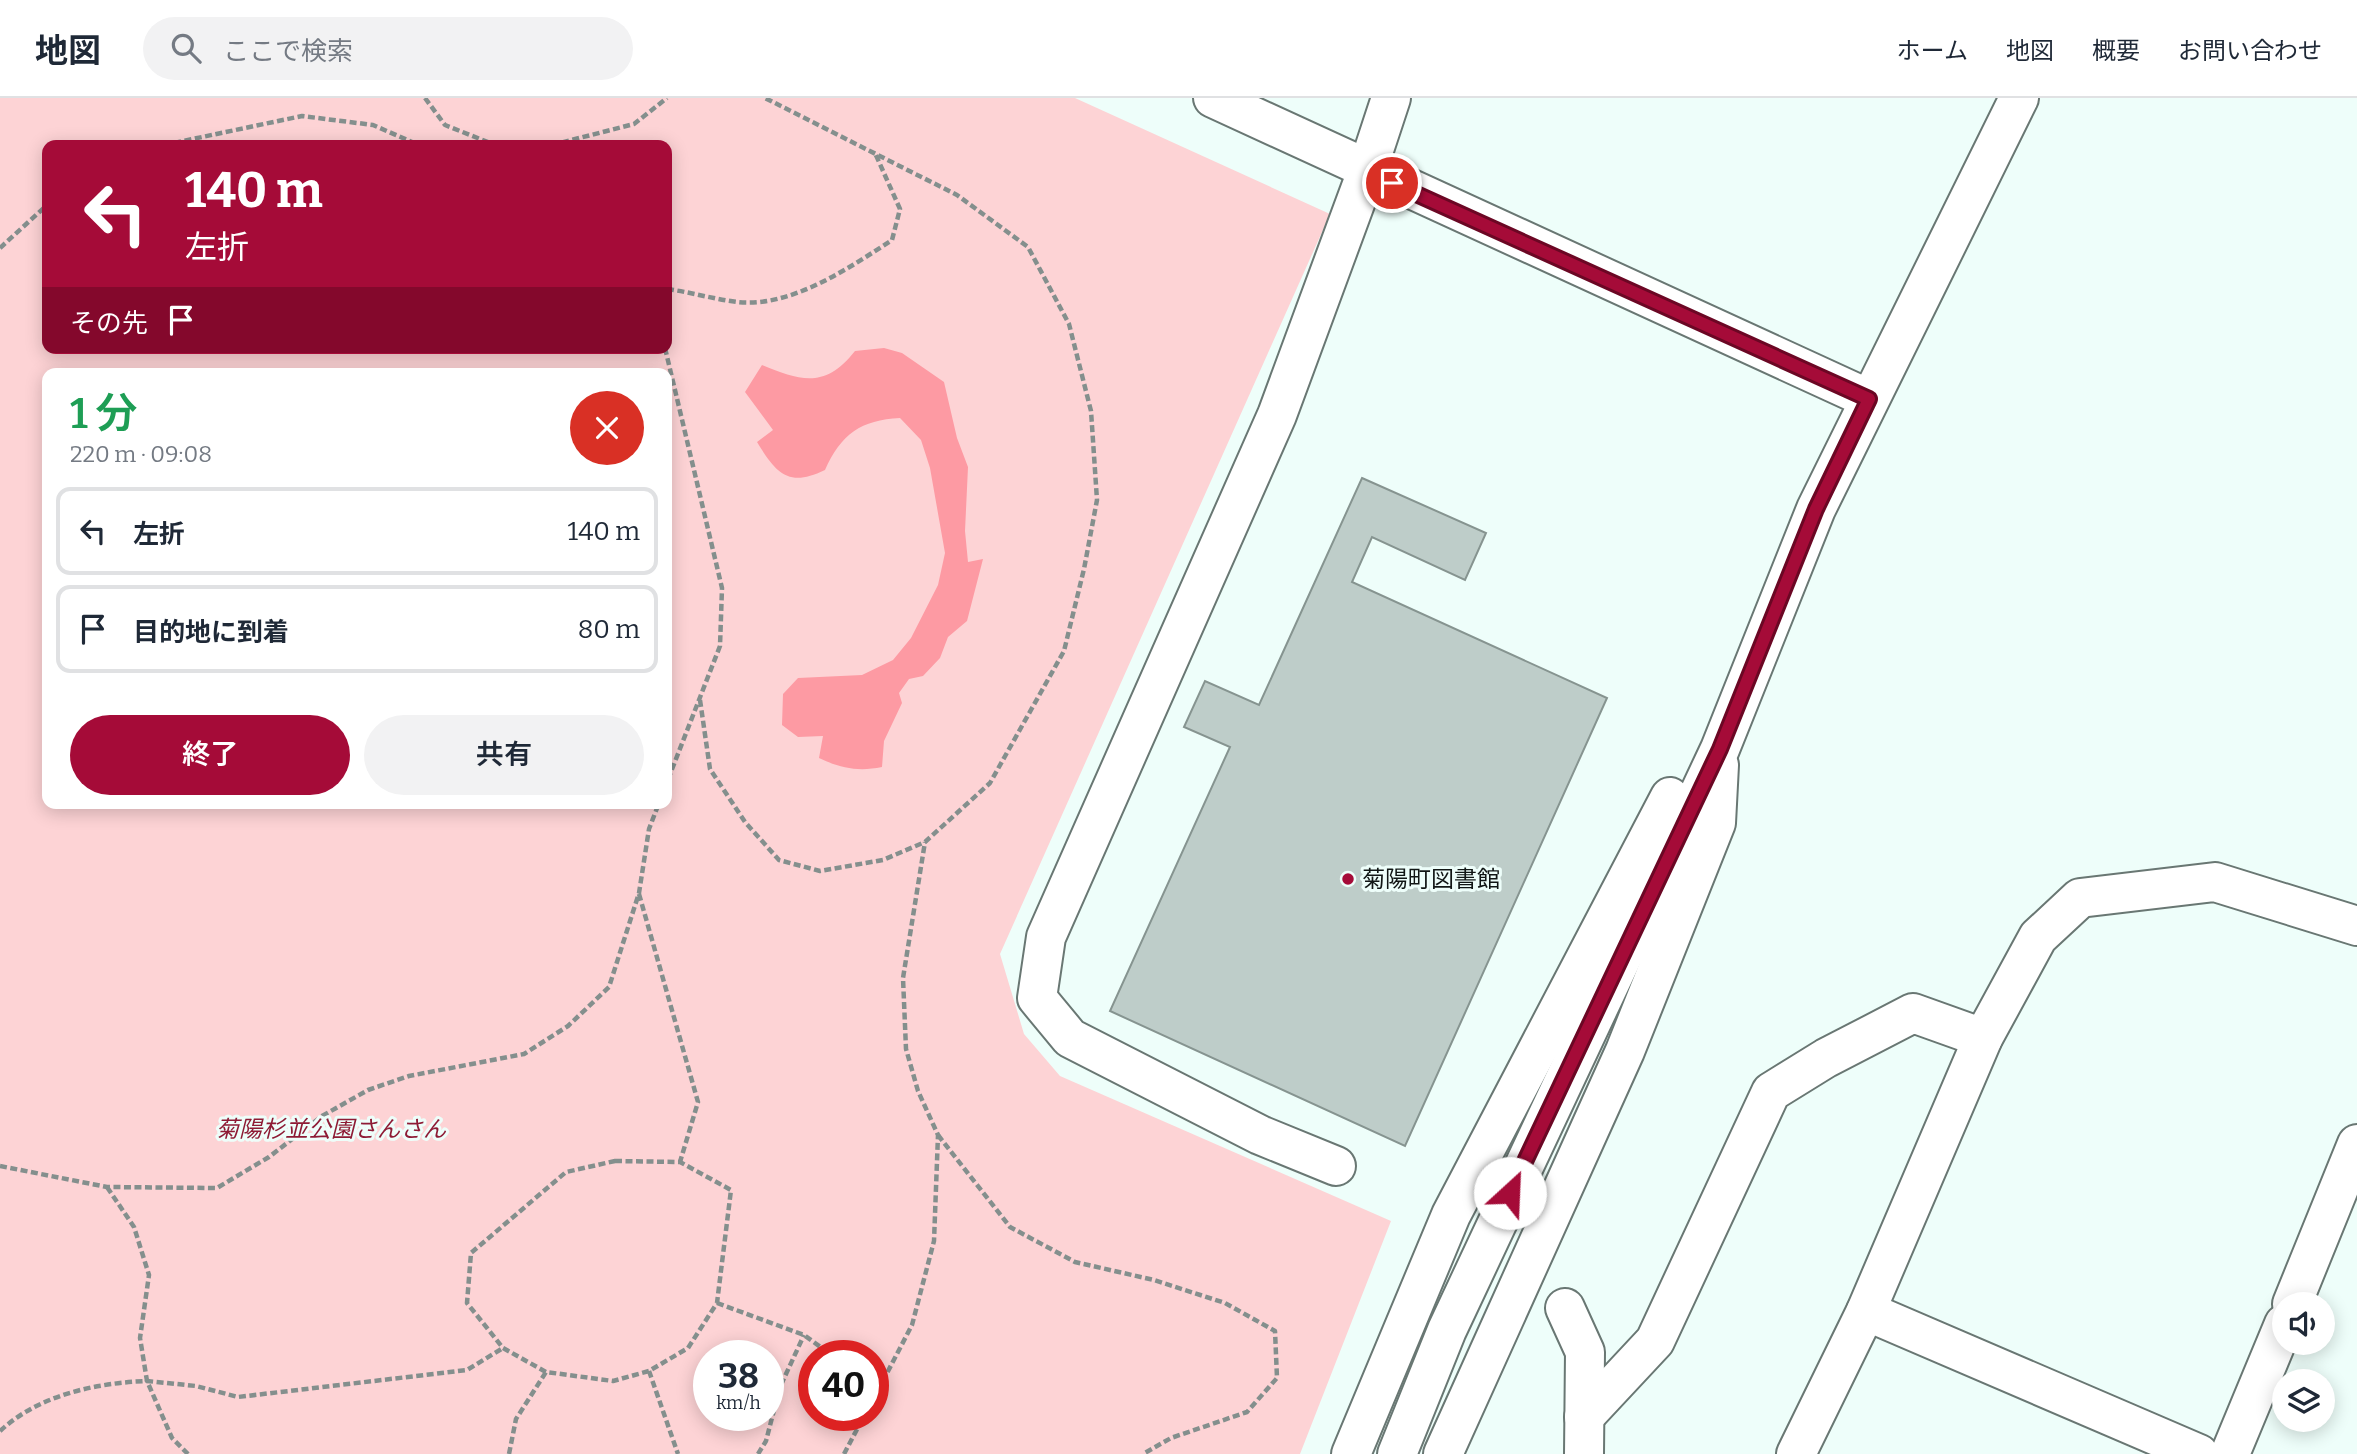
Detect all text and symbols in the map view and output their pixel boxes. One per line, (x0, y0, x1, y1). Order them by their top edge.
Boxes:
search box (143, 17, 633, 80)
icon: search (167, 29, 205, 67)
text: 地図 (35, 31, 101, 71)
text: ここで検索 (223, 36, 353, 67)
text: ホーム (1897, 37, 1968, 65)
text: 地図 (2006, 37, 2054, 65)
text: 概要 (2092, 37, 2140, 65)
text: お問い合わせ (2178, 37, 2322, 65)
pin (1362, 153, 1422, 213)
text: 140 m (185, 161, 323, 220)
icon: arrive (1373, 164, 1411, 202)
icon: left (70, 168, 161, 259)
text: 左折 (185, 228, 249, 266)
icon: arrive (162, 301, 200, 339)
text: その先 (70, 308, 148, 339)
text: 1 分 (70, 389, 138, 439)
button: close (570, 391, 644, 465)
text: 220 m · 09:08 (70, 440, 212, 468)
icon: left (74, 512, 112, 550)
text: 140 m (568, 516, 640, 547)
text: 左折 (133, 519, 185, 550)
icon: arrive (74, 610, 112, 648)
text: 80 m (578, 614, 640, 645)
text: 目的地に到着 (133, 617, 289, 648)
button: 終了 (70, 715, 350, 795)
button: 共有 (364, 715, 644, 795)
place label: 菊陽町図書館 (1362, 865, 1500, 893)
marker: 菊陽町図書館 (1340, 871, 1356, 887)
park label: 菊陽杉並公園さんさん (216, 1115, 447, 1143)
position arrow (1473, 1156, 1547, 1230)
map controls (2272, 1292, 2335, 1432)
button: sound (2272, 1292, 2335, 1355)
speed limit sign: 40 (798, 1340, 889, 1431)
text: 38 (718, 1355, 759, 1397)
button: layers (2272, 1369, 2335, 1432)
text: km/h (716, 1392, 761, 1414)

